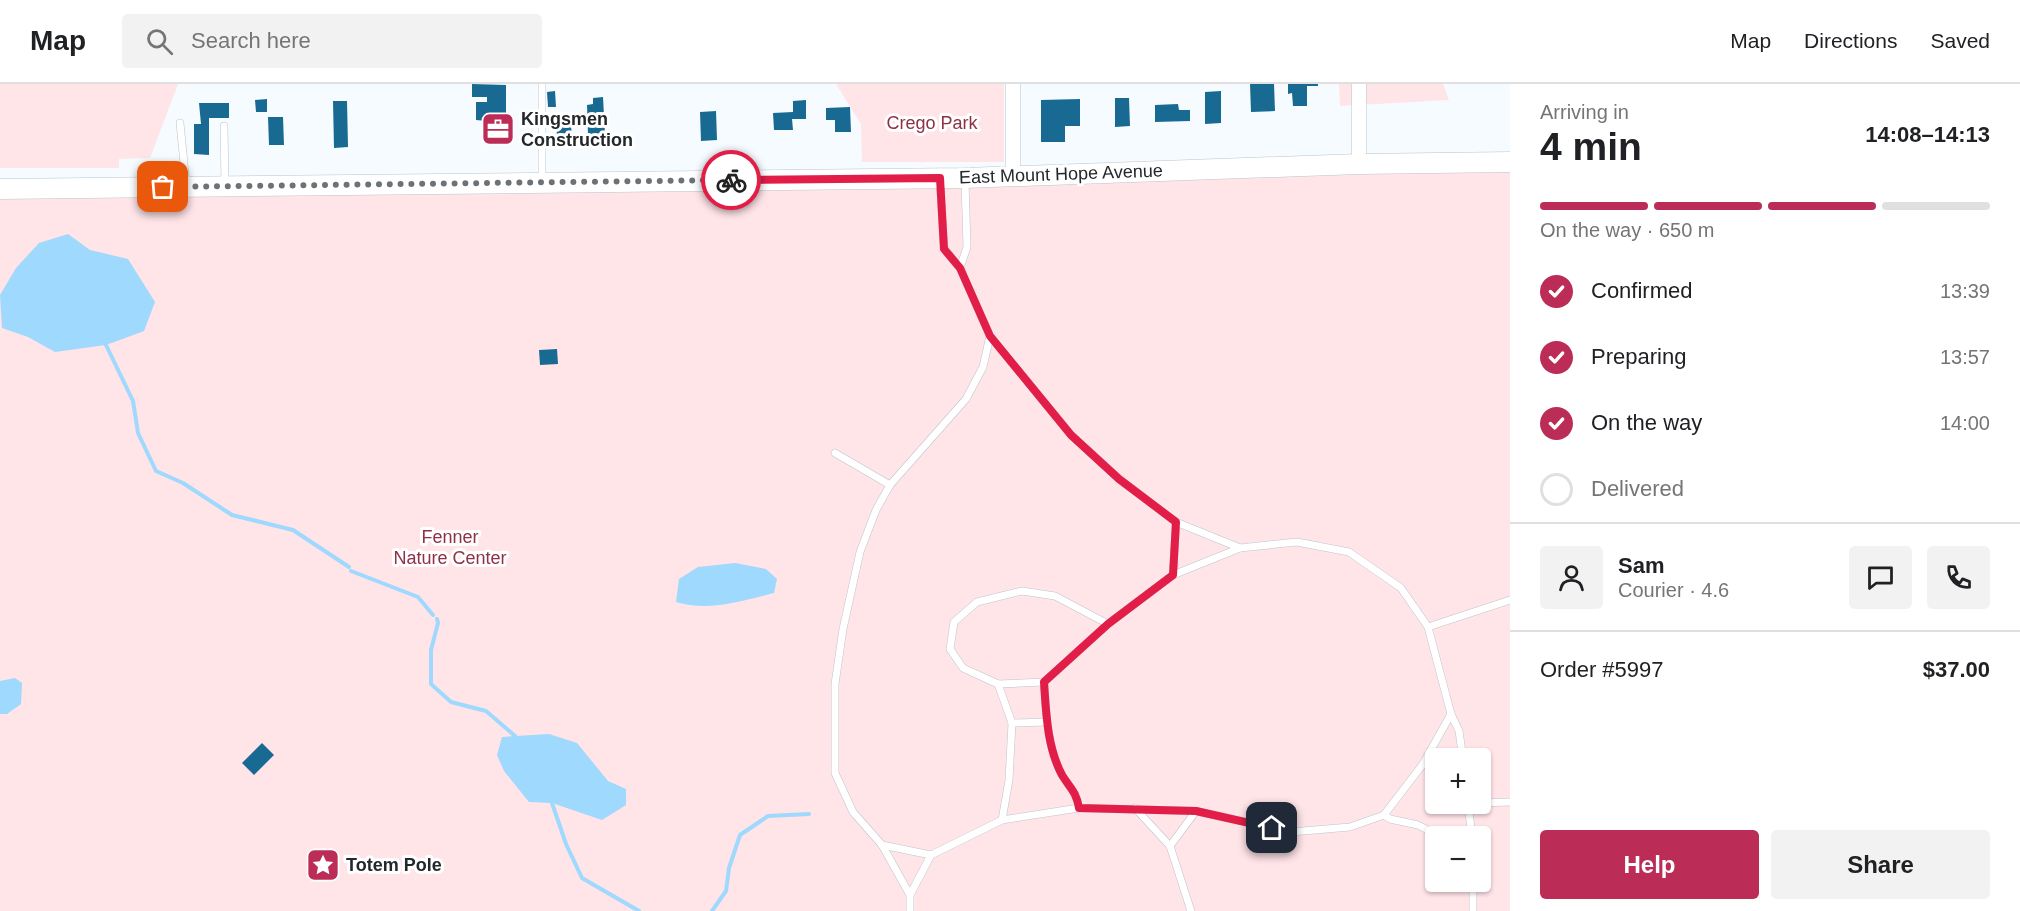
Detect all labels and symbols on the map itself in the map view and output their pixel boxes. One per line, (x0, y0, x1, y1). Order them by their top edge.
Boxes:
place label: Kingsmen Construction (521, 109, 633, 150)
office icon: Kingsmen Construction (480, 111, 516, 147)
park label: Crego Park (886, 113, 979, 133)
courier (701, 150, 761, 210)
street label: East Mount Hope Avenue (959, 160, 1163, 188)
pin (137, 161, 188, 212)
park label: Fenner Nature Center (393, 527, 507, 568)
pin (1246, 802, 1297, 853)
place icon: Totem Pole (305, 847, 341, 883)
place label: Totem Pole (346, 855, 442, 875)

